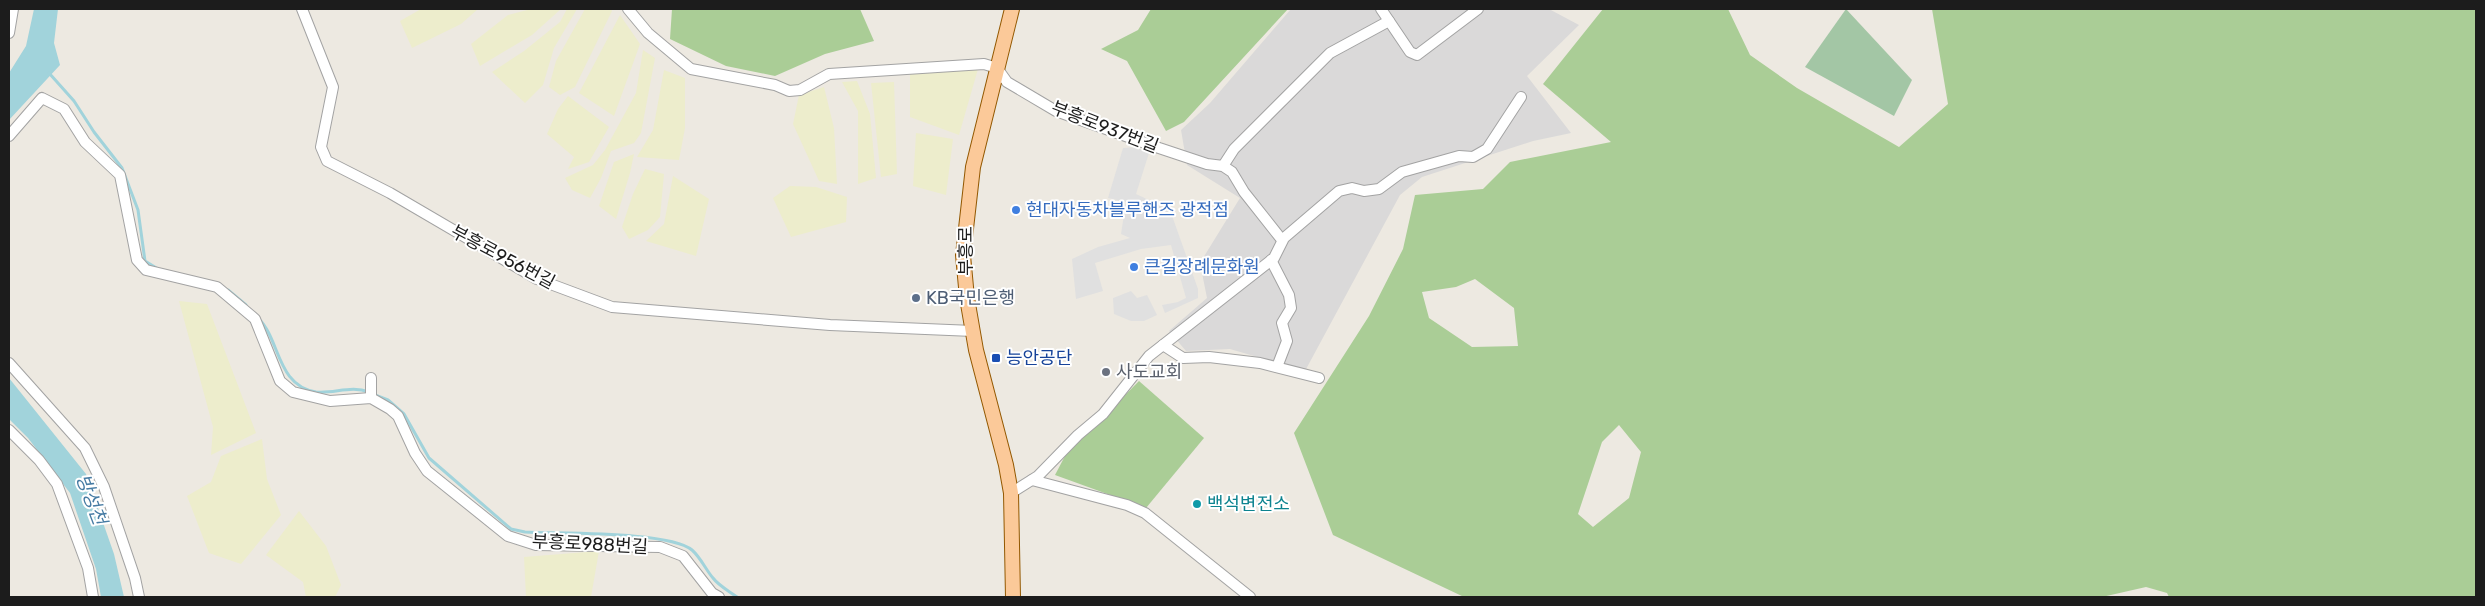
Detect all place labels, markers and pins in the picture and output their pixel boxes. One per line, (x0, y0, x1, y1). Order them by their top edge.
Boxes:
place label: 현대자동차블루핸즈 광적점 (1026, 199, 1229, 221)
marker: 현대자동차블루핸즈 광적점 (1010, 204, 1022, 216)
place label: 큰길장례문화원 (1144, 256, 1260, 278)
marker: 큰길장례문화원 (1128, 261, 1140, 273)
place label: KB국민은행 (926, 287, 1015, 309)
marker: KB국민은행 (910, 292, 922, 304)
place label: 능안공단 (1006, 347, 1072, 369)
marker: 능안공단 (990, 352, 1002, 364)
place label: 사도교회 (1116, 361, 1182, 383)
marker: 사도교회 (1100, 366, 1112, 378)
place label: 백석변전소 (1207, 493, 1290, 515)
marker: 백석변전소 (1191, 498, 1203, 510)

